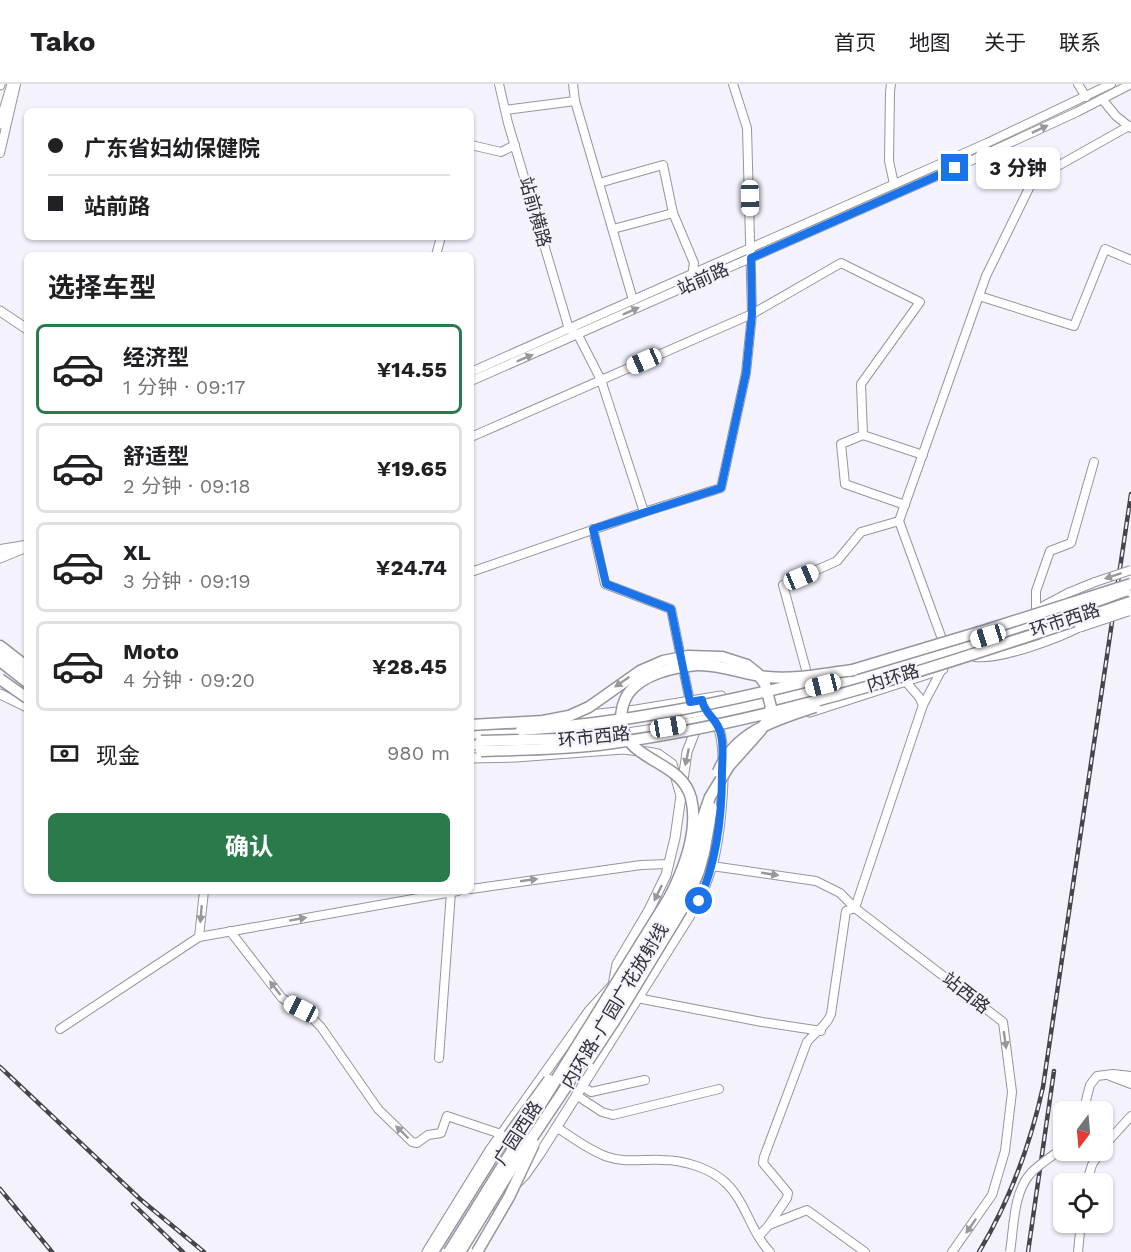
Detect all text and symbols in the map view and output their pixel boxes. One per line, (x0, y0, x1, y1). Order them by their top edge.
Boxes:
text: Tako (30, 25, 95, 58)
text: 首页 (834, 30, 876, 55)
text: 地图 (909, 30, 951, 55)
text: 关于 (984, 30, 1026, 55)
text: 联系 (1059, 30, 1101, 55)
one-way arrow (1031, 124, 1049, 134)
text: 广东省妇幼保健院 (84, 136, 260, 161)
callout: 3 分钟 (976, 147, 1060, 189)
route end (941, 154, 968, 181)
text: 3 分钟 (989, 156, 1047, 180)
street label: 站前横路 (515, 174, 555, 249)
car (741, 180, 759, 216)
text: 站前路 (84, 194, 150, 219)
street label: 站前路 (674, 258, 732, 299)
text: 选择车型 (48, 272, 156, 304)
one-way arrow (623, 306, 640, 315)
icon: car (51, 342, 105, 396)
text: 经济型 (123, 345, 189, 370)
car (624, 345, 664, 377)
one-way arrow (516, 353, 534, 363)
text: ¥14.55 (377, 357, 447, 382)
text: 1 分钟 · 09:17 (123, 375, 246, 399)
icon: car (51, 441, 105, 495)
text: 舒适型 (123, 444, 189, 469)
text: ¥19.65 (377, 456, 447, 481)
text: 2 分钟 · 09:18 (123, 474, 250, 498)
icon: car (51, 540, 105, 594)
text: XL (123, 540, 151, 565)
text: ¥24.74 (376, 555, 447, 580)
car (781, 562, 821, 592)
text: 3 分钟 · 09:19 (123, 569, 250, 593)
one-way arrow (1104, 571, 1122, 581)
street label: 环市西路 (1027, 598, 1102, 641)
car (968, 622, 1008, 650)
icon: car (51, 639, 105, 693)
text: Moto (123, 639, 179, 664)
text: ¥28.45 (372, 654, 447, 679)
street label: 内环路 (864, 660, 922, 695)
text: 4 分钟 · 09:20 (123, 668, 255, 692)
car (803, 672, 843, 698)
one-way arrow (615, 676, 631, 688)
car (649, 715, 687, 739)
street label: 环市西路 (557, 722, 631, 751)
icon: cash (48, 737, 81, 770)
text: 980 m (387, 741, 450, 765)
text: 现金 (96, 743, 140, 768)
one-way arrow (681, 748, 691, 767)
button: 确认 (48, 813, 450, 882)
one-way arrow (760, 869, 779, 878)
one-way arrow (519, 875, 538, 884)
one-way arrow (653, 884, 663, 902)
route start (685, 887, 712, 914)
one-way arrow (197, 904, 206, 923)
one-way arrow (289, 915, 308, 924)
street label: 内环路-广园广花放射线 (557, 919, 672, 1092)
street label: 站西路 (939, 968, 994, 1018)
one-way arrow (269, 980, 281, 995)
car (281, 993, 321, 1025)
one-way arrow (1001, 1031, 1010, 1050)
street label: 广园西路 (489, 1097, 546, 1169)
north arrow (1053, 1101, 1113, 1161)
map controls (1053, 1101, 1113, 1233)
one-way arrow (395, 1126, 409, 1140)
button: locate (1053, 1173, 1113, 1233)
one-way arrow (965, 1217, 977, 1233)

